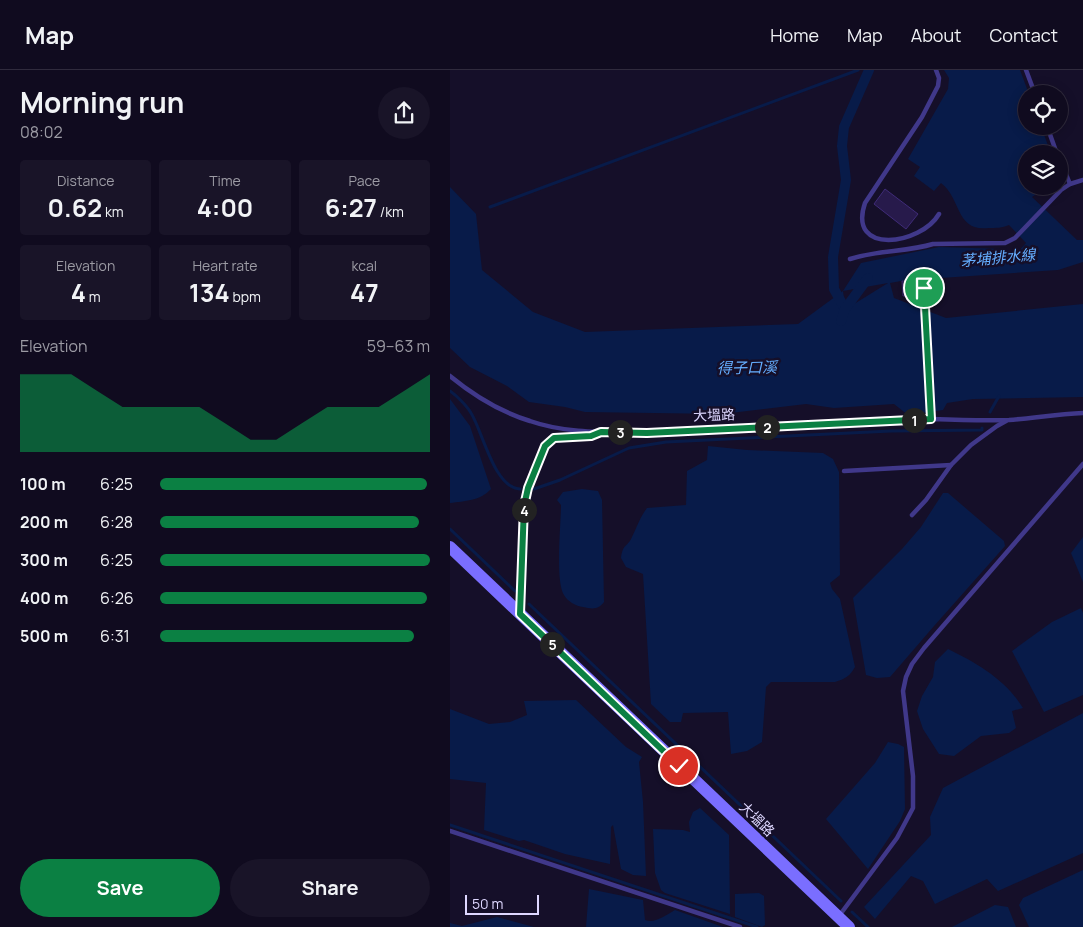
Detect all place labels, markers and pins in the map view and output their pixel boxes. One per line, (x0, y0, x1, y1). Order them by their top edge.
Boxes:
pin (903, 267, 945, 309)
pin: 1 (902, 408, 926, 432)
pin: 2 (754, 414, 780, 440)
pin: 3 (608, 420, 632, 444)
pin: 4 (512, 498, 536, 522)
pin: 5 (540, 632, 564, 656)
pin (658, 745, 700, 787)

